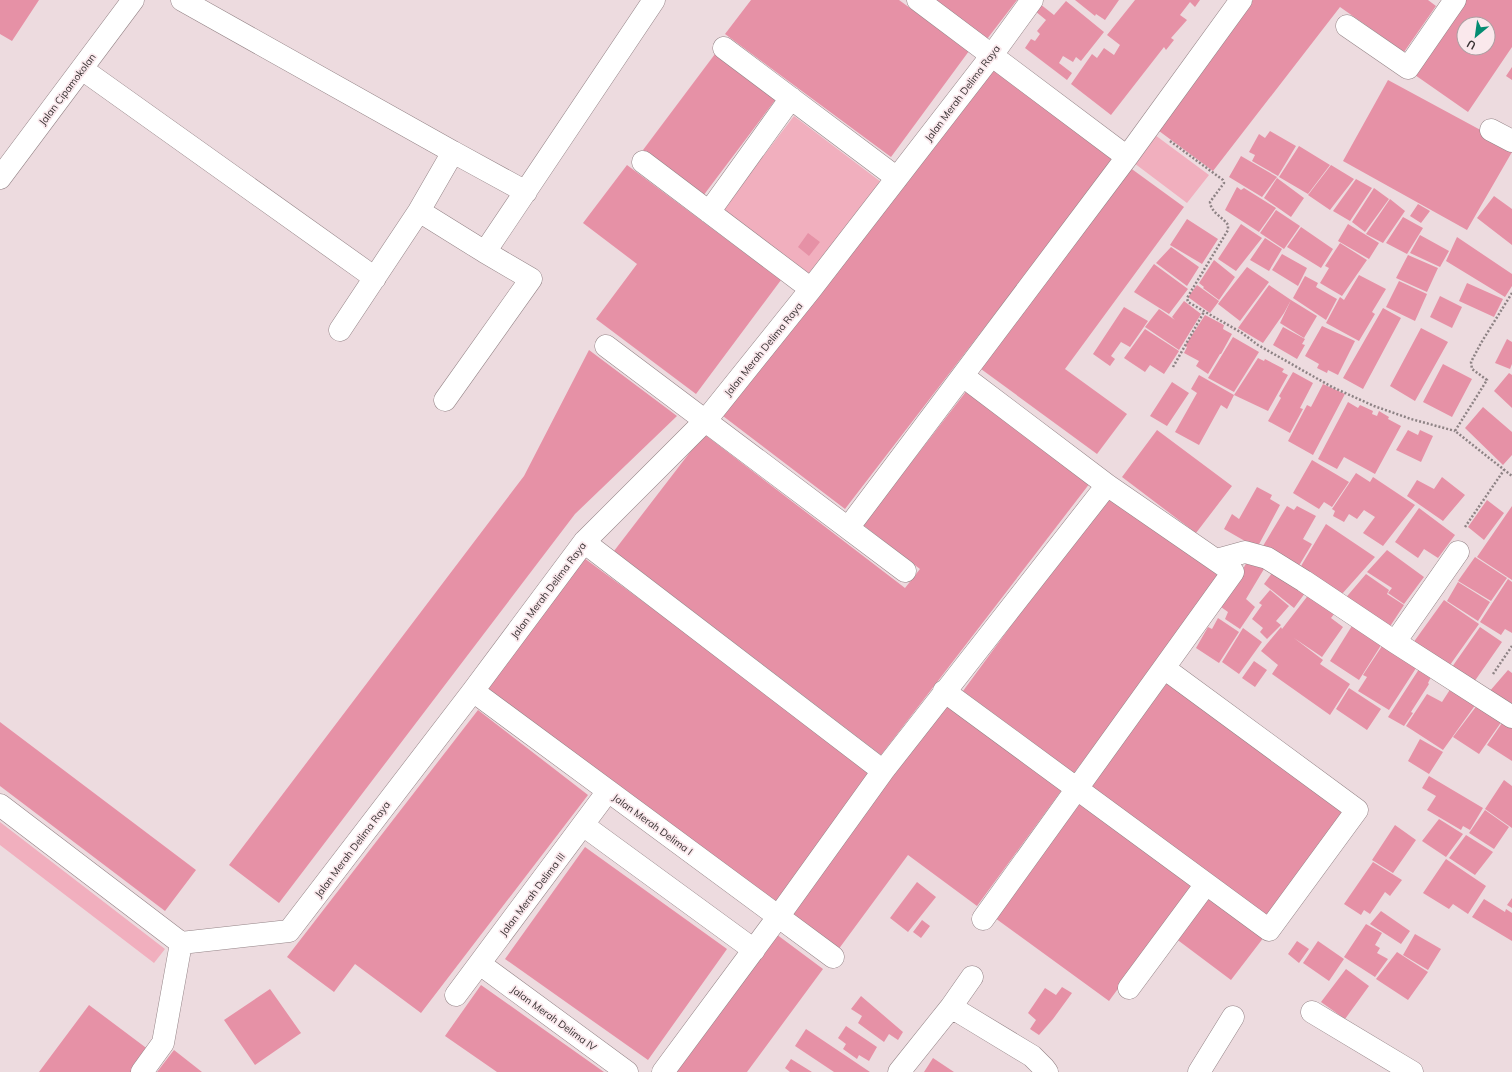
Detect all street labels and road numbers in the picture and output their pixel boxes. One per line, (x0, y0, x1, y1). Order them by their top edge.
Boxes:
street label: Jalan Merah Delima Raya (922, 43, 1003, 144)
street label: Jalan Cipamokolan (36, 51, 99, 128)
street label: Jalan Merah Delima Raya (721, 300, 805, 399)
street label: Jalan Merah Delima Raya (508, 540, 589, 641)
street label: Jalan Merah Delima I (610, 791, 695, 858)
street label: Jalan Merah Delima Raya (312, 799, 393, 900)
street label: Jalan Merah Delima III (497, 850, 568, 939)
street label: Jalan Merah Delima IV (508, 983, 599, 1054)

